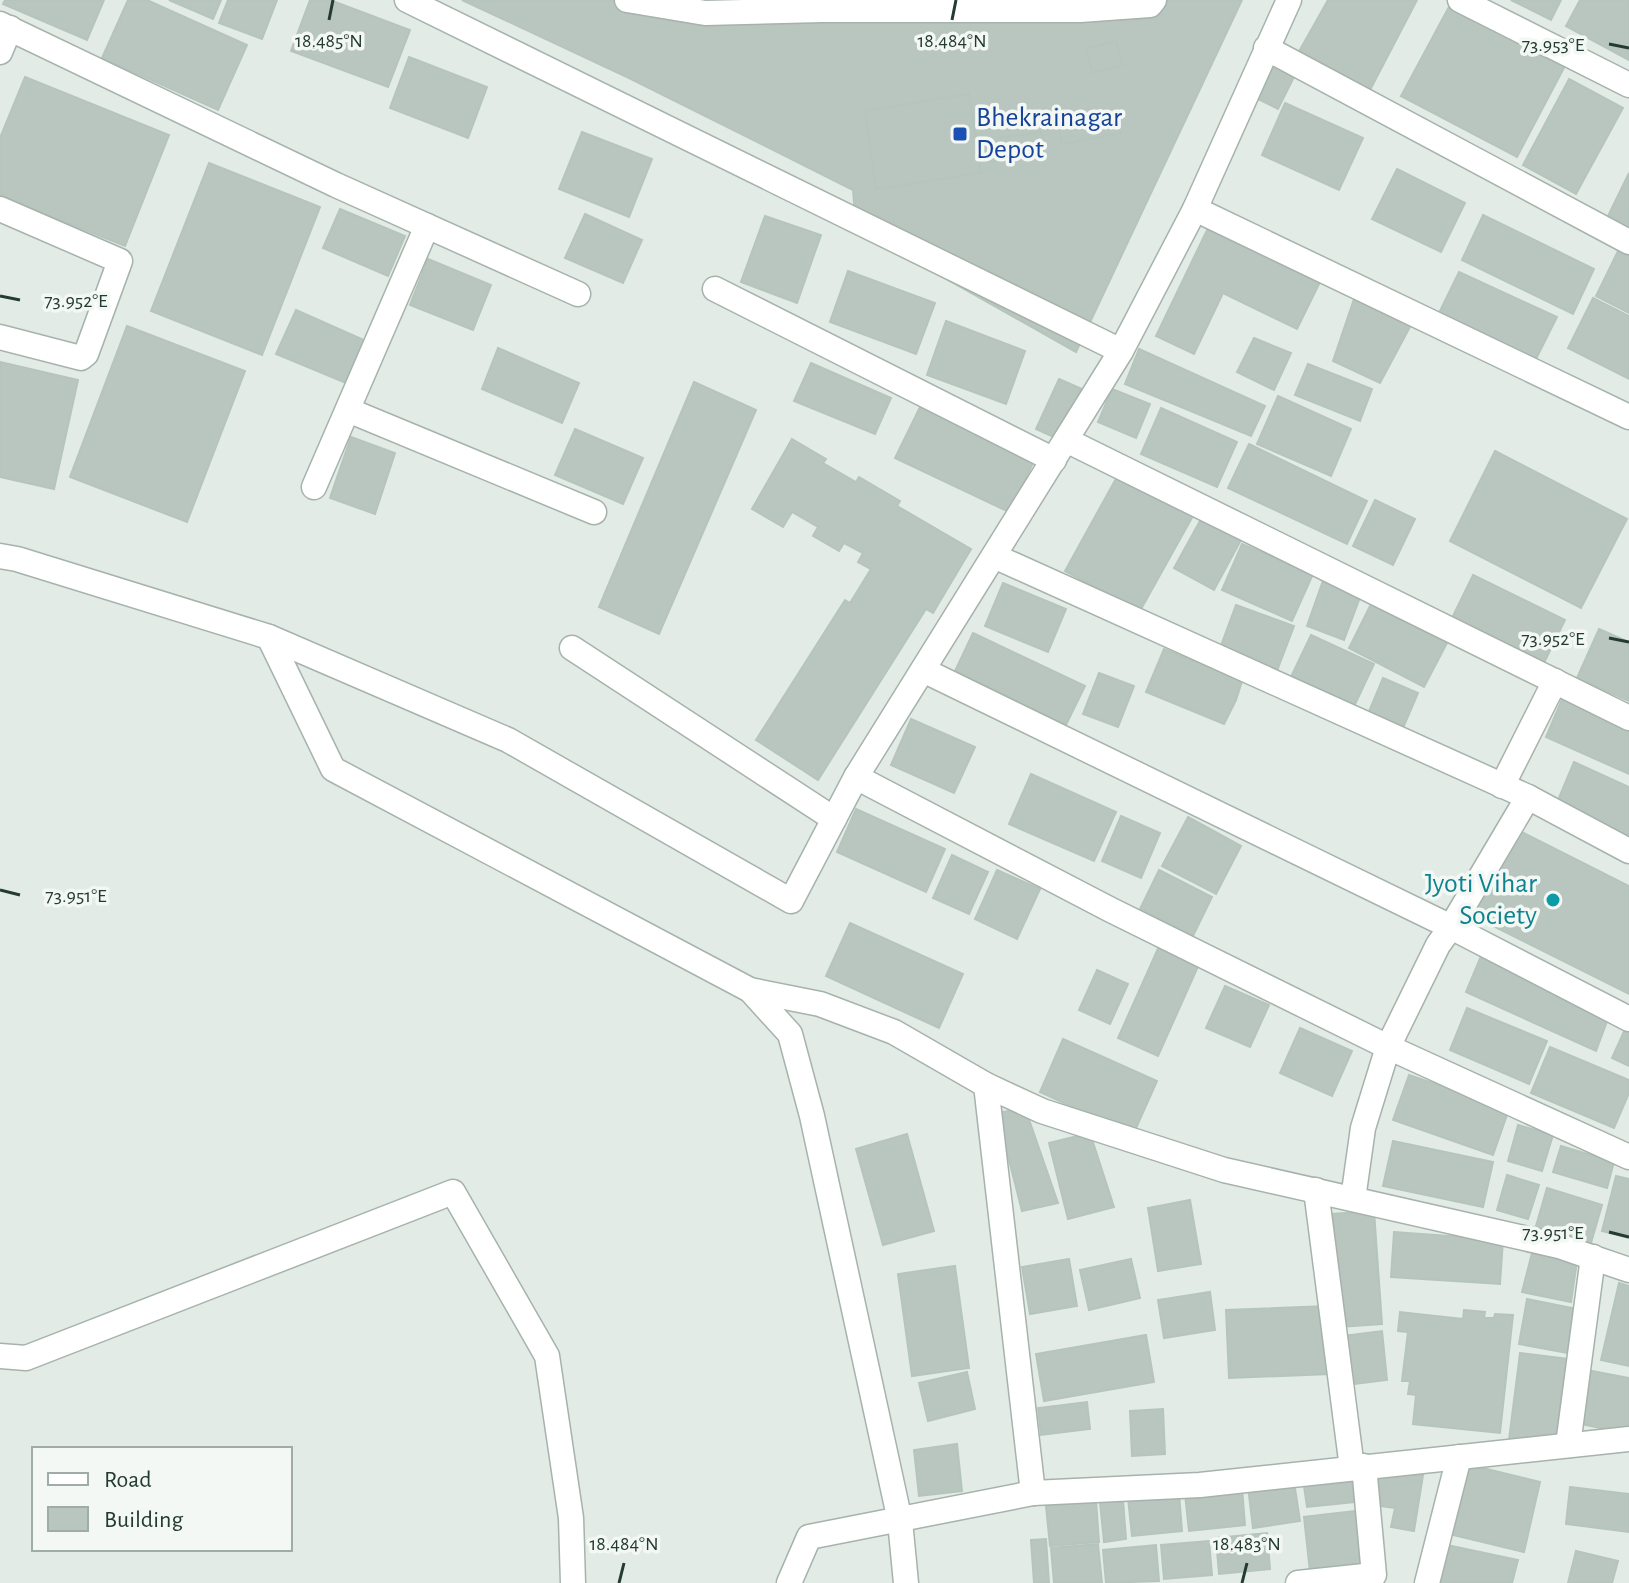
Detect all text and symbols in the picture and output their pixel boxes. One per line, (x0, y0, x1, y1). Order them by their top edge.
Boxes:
text: 18.485°N (295, 31, 363, 51)
text: 18.484°N (917, 31, 987, 51)
text: 73.953°E (1522, 35, 1585, 55)
place label: Bhekrainagar Depot (976, 104, 1122, 164)
marker: Bhekrainagar Depot (951, 125, 969, 143)
text: 73.952°E (44, 291, 108, 311)
text: 73.952°E (1521, 629, 1585, 649)
place label: Jyoti Vihar Society (1425, 870, 1537, 930)
text: 73.951°E (45, 886, 107, 906)
marker: Jyoti Vihar Society (1544, 891, 1562, 909)
text: 73.951°E (1522, 1223, 1584, 1243)
legend (32, 1447, 292, 1551)
text: Road (104, 1468, 152, 1492)
text: Building (104, 1508, 183, 1532)
text: 18.484°N (589, 1534, 659, 1554)
text: 18.483°N (1213, 1534, 1281, 1554)

